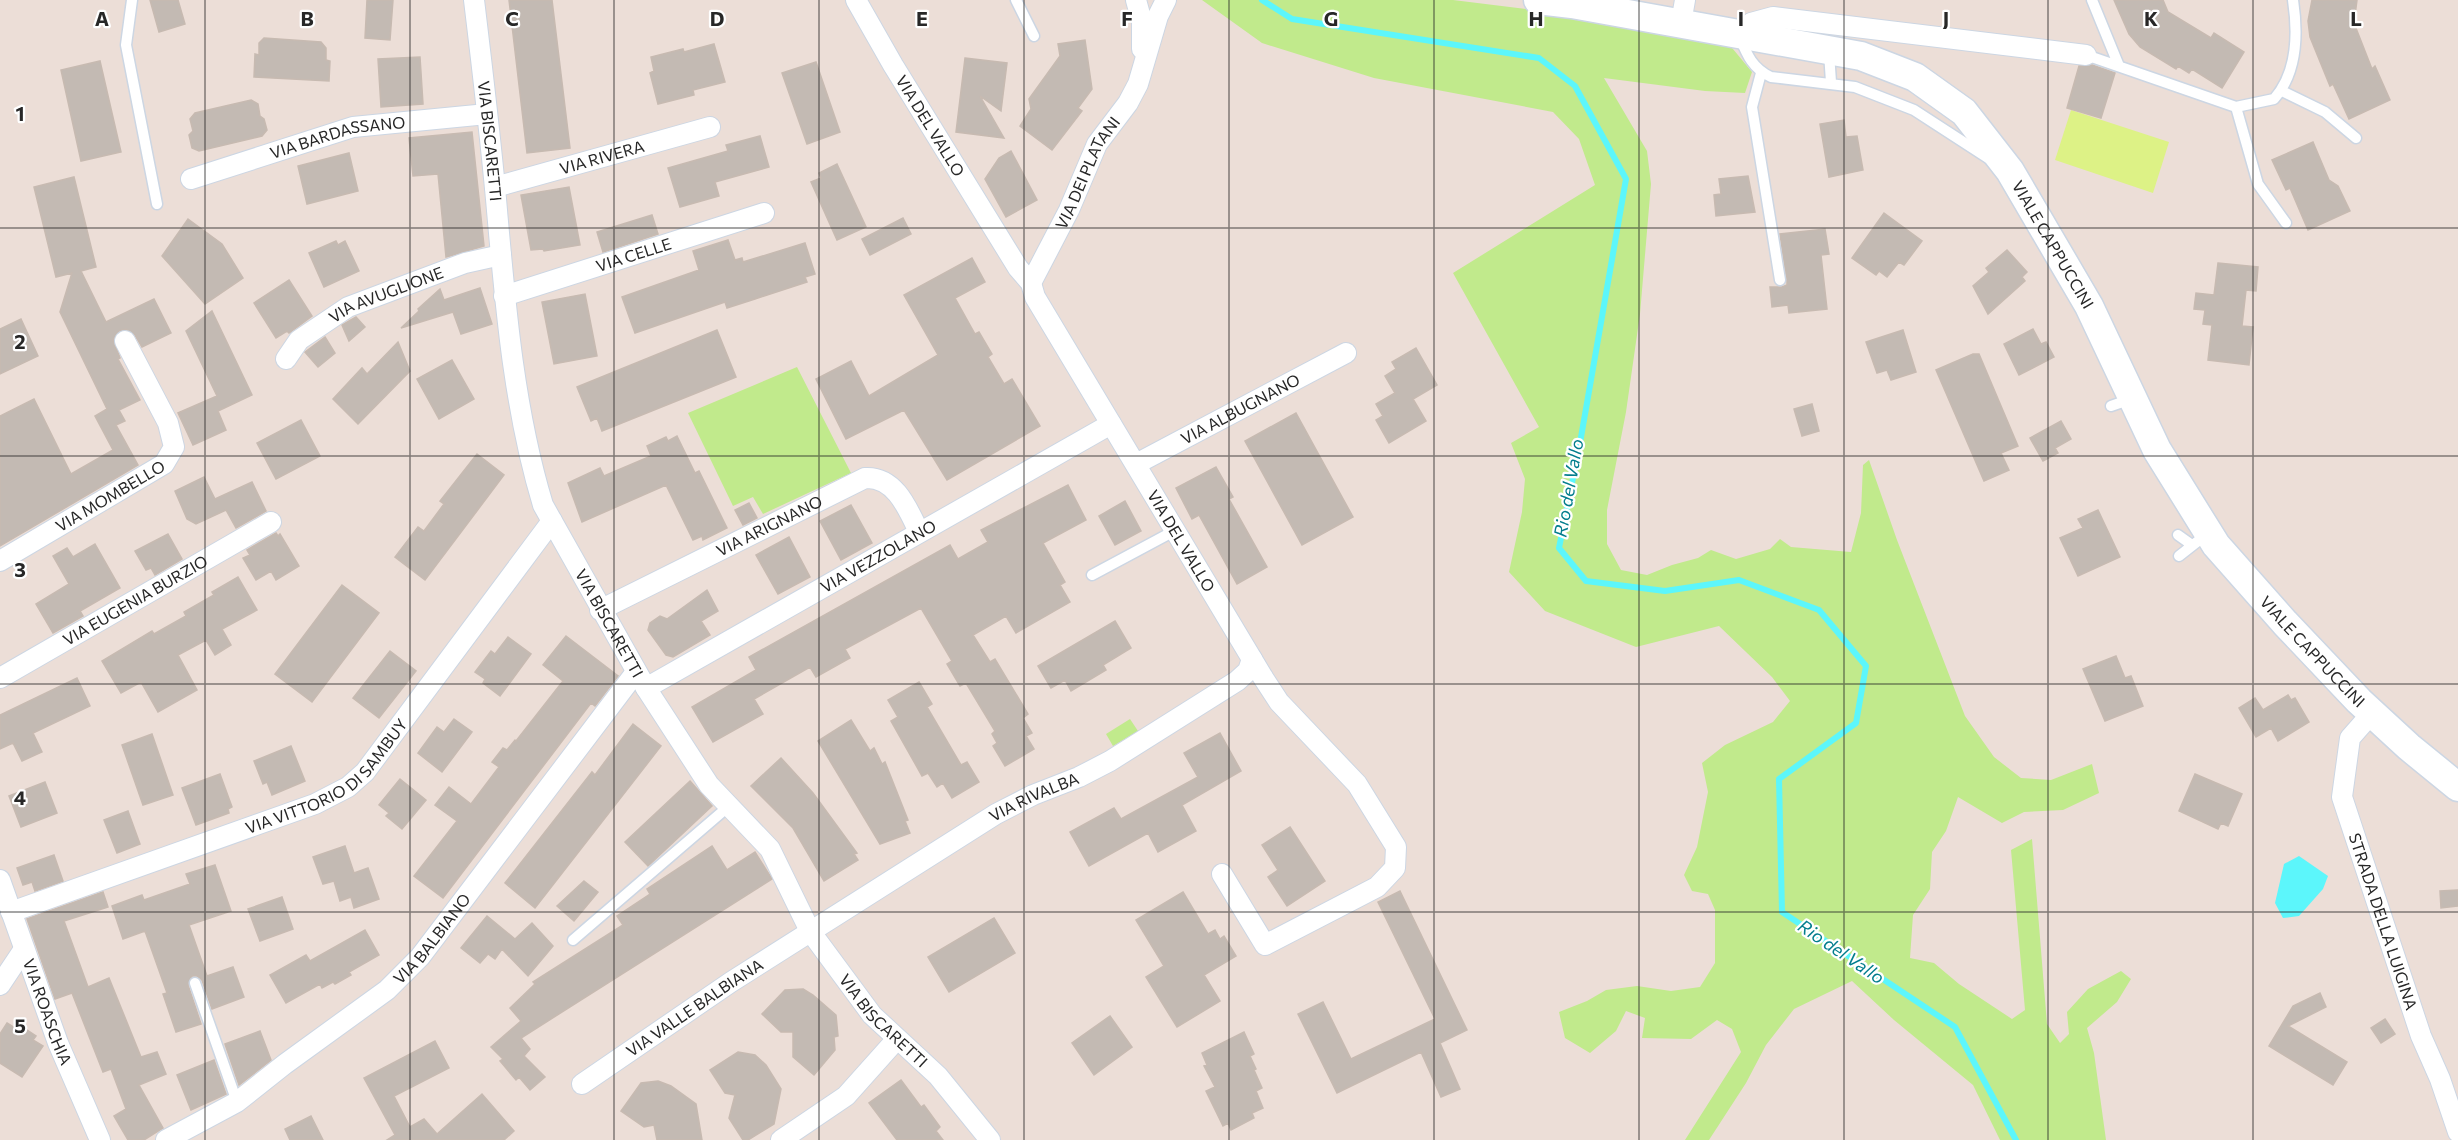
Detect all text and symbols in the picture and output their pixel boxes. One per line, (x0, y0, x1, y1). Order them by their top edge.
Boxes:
text: A (95, 6, 109, 30)
text: B (300, 6, 314, 30)
text: C (505, 6, 519, 30)
text: D (710, 6, 724, 30)
text: E (916, 6, 928, 30)
text: F (1121, 6, 1133, 30)
text: G (1324, 6, 1338, 30)
text: H (1529, 6, 1544, 30)
text: I (1738, 6, 1744, 30)
text: J (1943, 6, 1949, 30)
text: K (2144, 6, 2158, 30)
text: L (2350, 6, 2362, 30)
street label: VIA DEL VALLO (892, 71, 969, 179)
street label: VIA BISCARETTI (475, 80, 506, 202)
text: 1 (15, 101, 25, 125)
street label: VIA BARDASSANO (267, 112, 406, 162)
street label: VIA DEI PLATANI (1051, 113, 1123, 232)
street label: VIA RIVERA (557, 136, 646, 178)
street label: VIALE CAPPUCCINI (2009, 177, 2098, 312)
street label: VIA CELLE (593, 233, 673, 275)
street label: VIA AVUGLIONE (325, 262, 446, 326)
text: 2 (14, 329, 26, 353)
street label: VIA ALBUGNANO (1177, 369, 1303, 448)
water label: Rio del Vallo (1549, 437, 1587, 539)
street label: VIA MOMBELLO (52, 456, 168, 535)
street label: VIA DEL VALLO (1144, 486, 1219, 595)
street label: VIA ARIGNANO (713, 491, 825, 560)
street label: VIA VEZZOLANO (817, 515, 939, 596)
street label: VIA EUGENIA BURZIO (59, 551, 211, 649)
text: 3 (14, 557, 26, 581)
street label: VIA BISCARETTI (572, 566, 648, 680)
street label: VIALE CAPPUCCINI (2256, 592, 2369, 711)
street label: VIA VITTORIO DI SAMBUY (243, 714, 411, 837)
street label: VIA RIVALBA (985, 768, 1081, 825)
text: 4 (14, 785, 26, 809)
street label: STRADA DELLA LUIGINA (2346, 831, 2422, 1012)
street label: VIA BALBIANO (389, 889, 474, 987)
water label: Rio del Vallo (1794, 914, 1889, 988)
street label: VIA VALLE BALBIANA (622, 954, 766, 1060)
street label: VIA ROASCHIA (20, 956, 76, 1067)
street label: VIA BISCARETTI (836, 970, 932, 1071)
text: 5 (14, 1013, 26, 1037)

